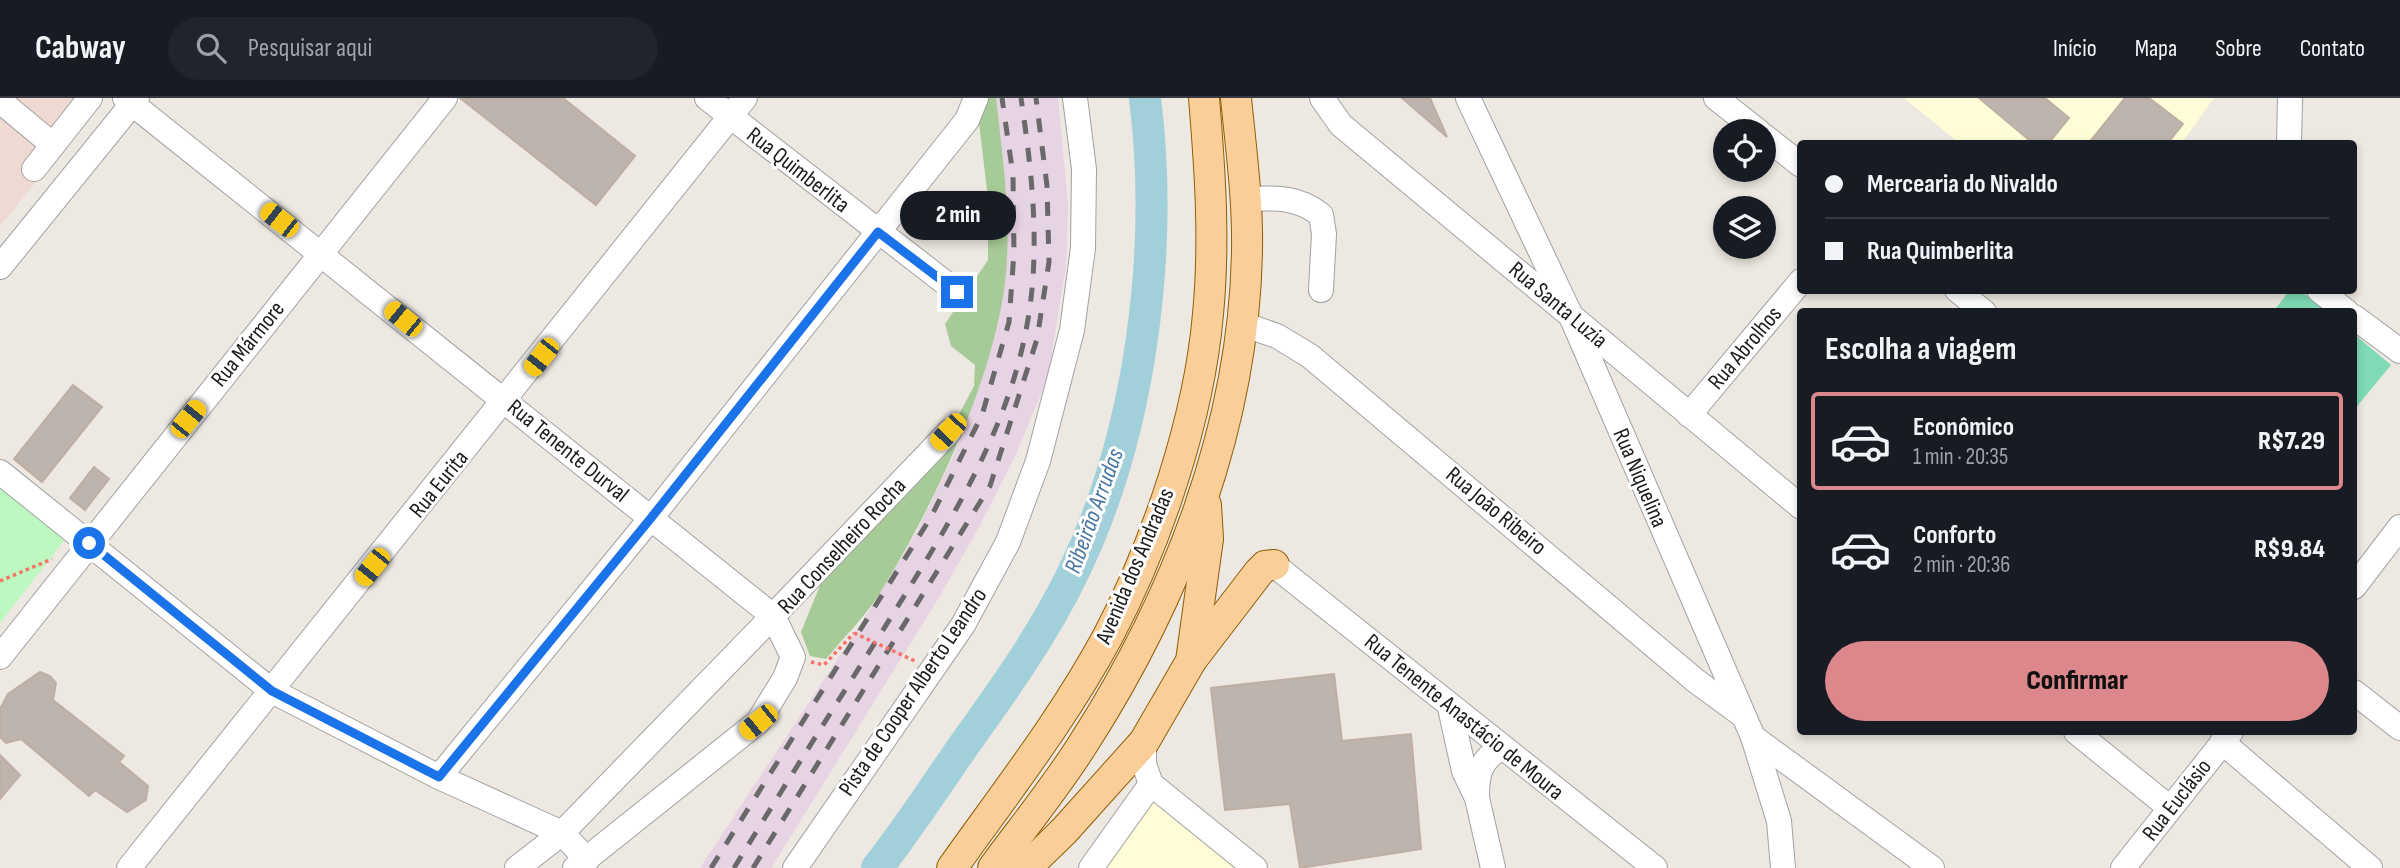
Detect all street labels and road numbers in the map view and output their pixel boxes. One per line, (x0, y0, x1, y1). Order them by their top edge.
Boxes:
street label: Rua Quimberlita (741, 121, 855, 219)
street label: Rua Santa Luzia (1503, 256, 1613, 354)
street label: Rua Mármore (205, 296, 291, 392)
street label: Rua Abrolhos (1702, 301, 1788, 395)
street label: Rua Tenente Durval (502, 394, 634, 508)
street label: Rua Niquelina (1607, 424, 1673, 532)
street label: Rua Eurita (403, 445, 475, 523)
street label: Rua João Ribeiro (1440, 461, 1552, 561)
street label: Rua Conselheiro Rocha (772, 472, 912, 620)
street label: Avenida dos Andradas (1089, 484, 1180, 649)
street label: Pista de Cooper Alberto Leandro (833, 583, 993, 801)
street label: Rua Tenente Anastácio de Moura (1359, 628, 1569, 806)
street label: Rua Euclásio (2136, 753, 2218, 847)

